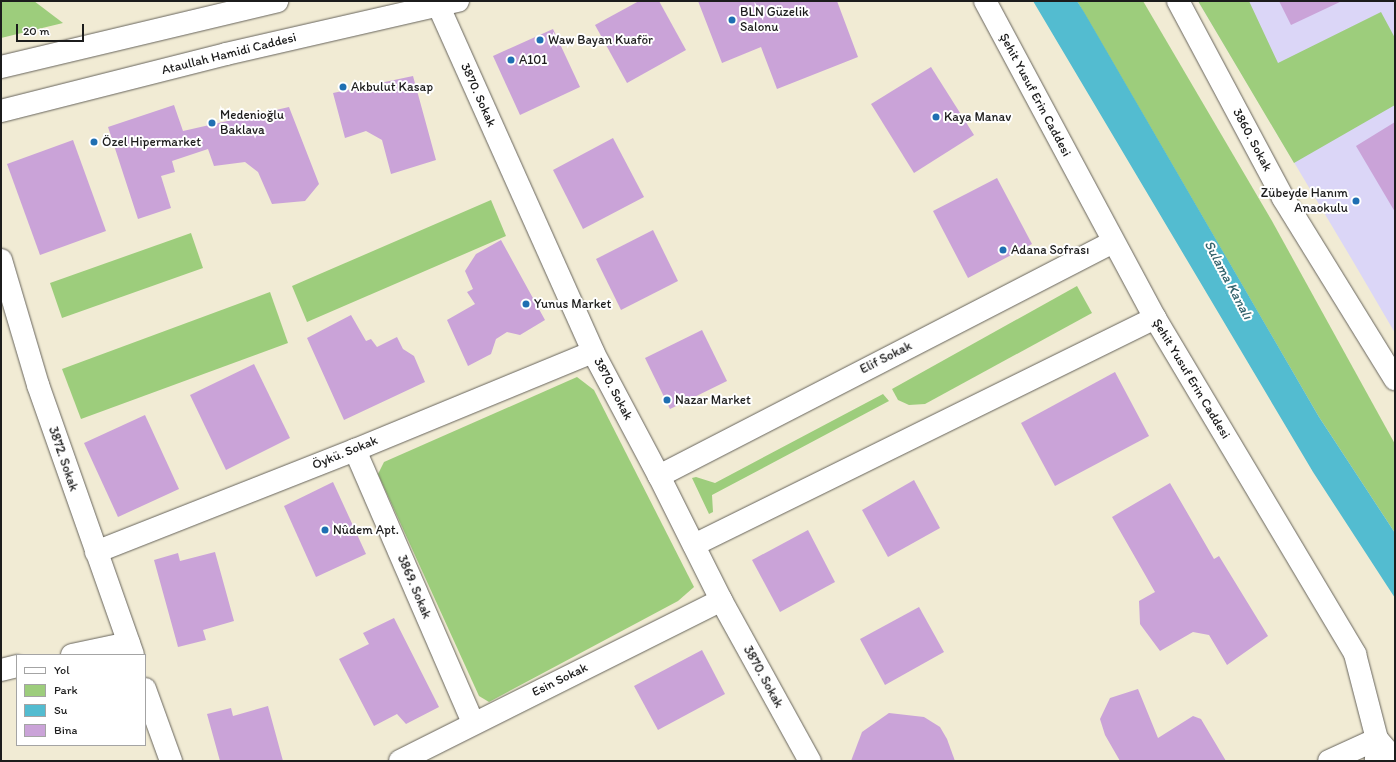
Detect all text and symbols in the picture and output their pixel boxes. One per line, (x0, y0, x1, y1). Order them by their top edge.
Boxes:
place label: BLN Güzelik Salonu (740, 5, 809, 36)
marker: BLN Güzelik Salonu (727, 15, 737, 25)
scale bar (18, 16, 86, 42)
text: 20 m (23, 24, 50, 38)
street label: Ataullah Hamidi Caddesi (160, 30, 298, 78)
street label: Şehit Yusuf Erin Caddesi (996, 31, 1074, 159)
place label: Waw Bayan Kuaför (548, 32, 652, 48)
marker: Waw Bayan Kuaför (535, 35, 545, 45)
place label: A101 (519, 52, 547, 68)
marker: A101 (506, 55, 516, 65)
street label: 3870. Sokak (457, 61, 499, 129)
place label: Akbulut Kasap (351, 79, 432, 95)
marker: Akbulut Kasap (338, 82, 348, 92)
street label: 3860. Sokak (1229, 106, 1275, 174)
place label: Medenioğlu Baklava (220, 108, 284, 139)
place label: Kaya Manav (944, 109, 1011, 125)
marker: Kaya Manav (931, 112, 941, 122)
marker: Medenioğlu Baklava (207, 118, 217, 128)
place label: Özel Hipermarket (102, 134, 201, 150)
marker: Özel Hipermarket (89, 137, 99, 147)
place label: Zübeyde Hanım Anaokulu (1261, 186, 1348, 217)
marker: Zübeyde Hanım Anaokulu (1351, 196, 1361, 206)
water label: Sulama Kanalı (1200, 238, 1256, 322)
place label: Adana Sofrası (1011, 242, 1089, 258)
marker: Adana Sofrası (998, 245, 1008, 255)
place label: Yunus Market (534, 296, 611, 312)
marker: Yunus Market (521, 299, 531, 309)
street label: Şehit Yusuf Erin Caddesi (1149, 316, 1233, 442)
street label: Elif Sokak (858, 338, 914, 378)
street label: 3870. Sokak (590, 355, 636, 423)
place label: Nazar Market (675, 392, 751, 408)
marker: Nazar Market (662, 395, 672, 405)
street label: 3872. Sokak (45, 425, 81, 493)
street label: Öykü. Sokak (310, 433, 380, 473)
place label: Nûdem Apt. (333, 522, 399, 538)
marker: Nûdem Apt. (320, 525, 330, 535)
street label: 3869. Sokak (394, 553, 434, 621)
street label: 3870. Sokak (740, 643, 786, 711)
legend (16, 654, 146, 746)
street label: Esin Sokak (530, 660, 590, 700)
text: Yol (54, 663, 70, 677)
text: Park (54, 683, 78, 697)
text: Su (54, 703, 67, 717)
text: Bina (54, 723, 78, 737)

